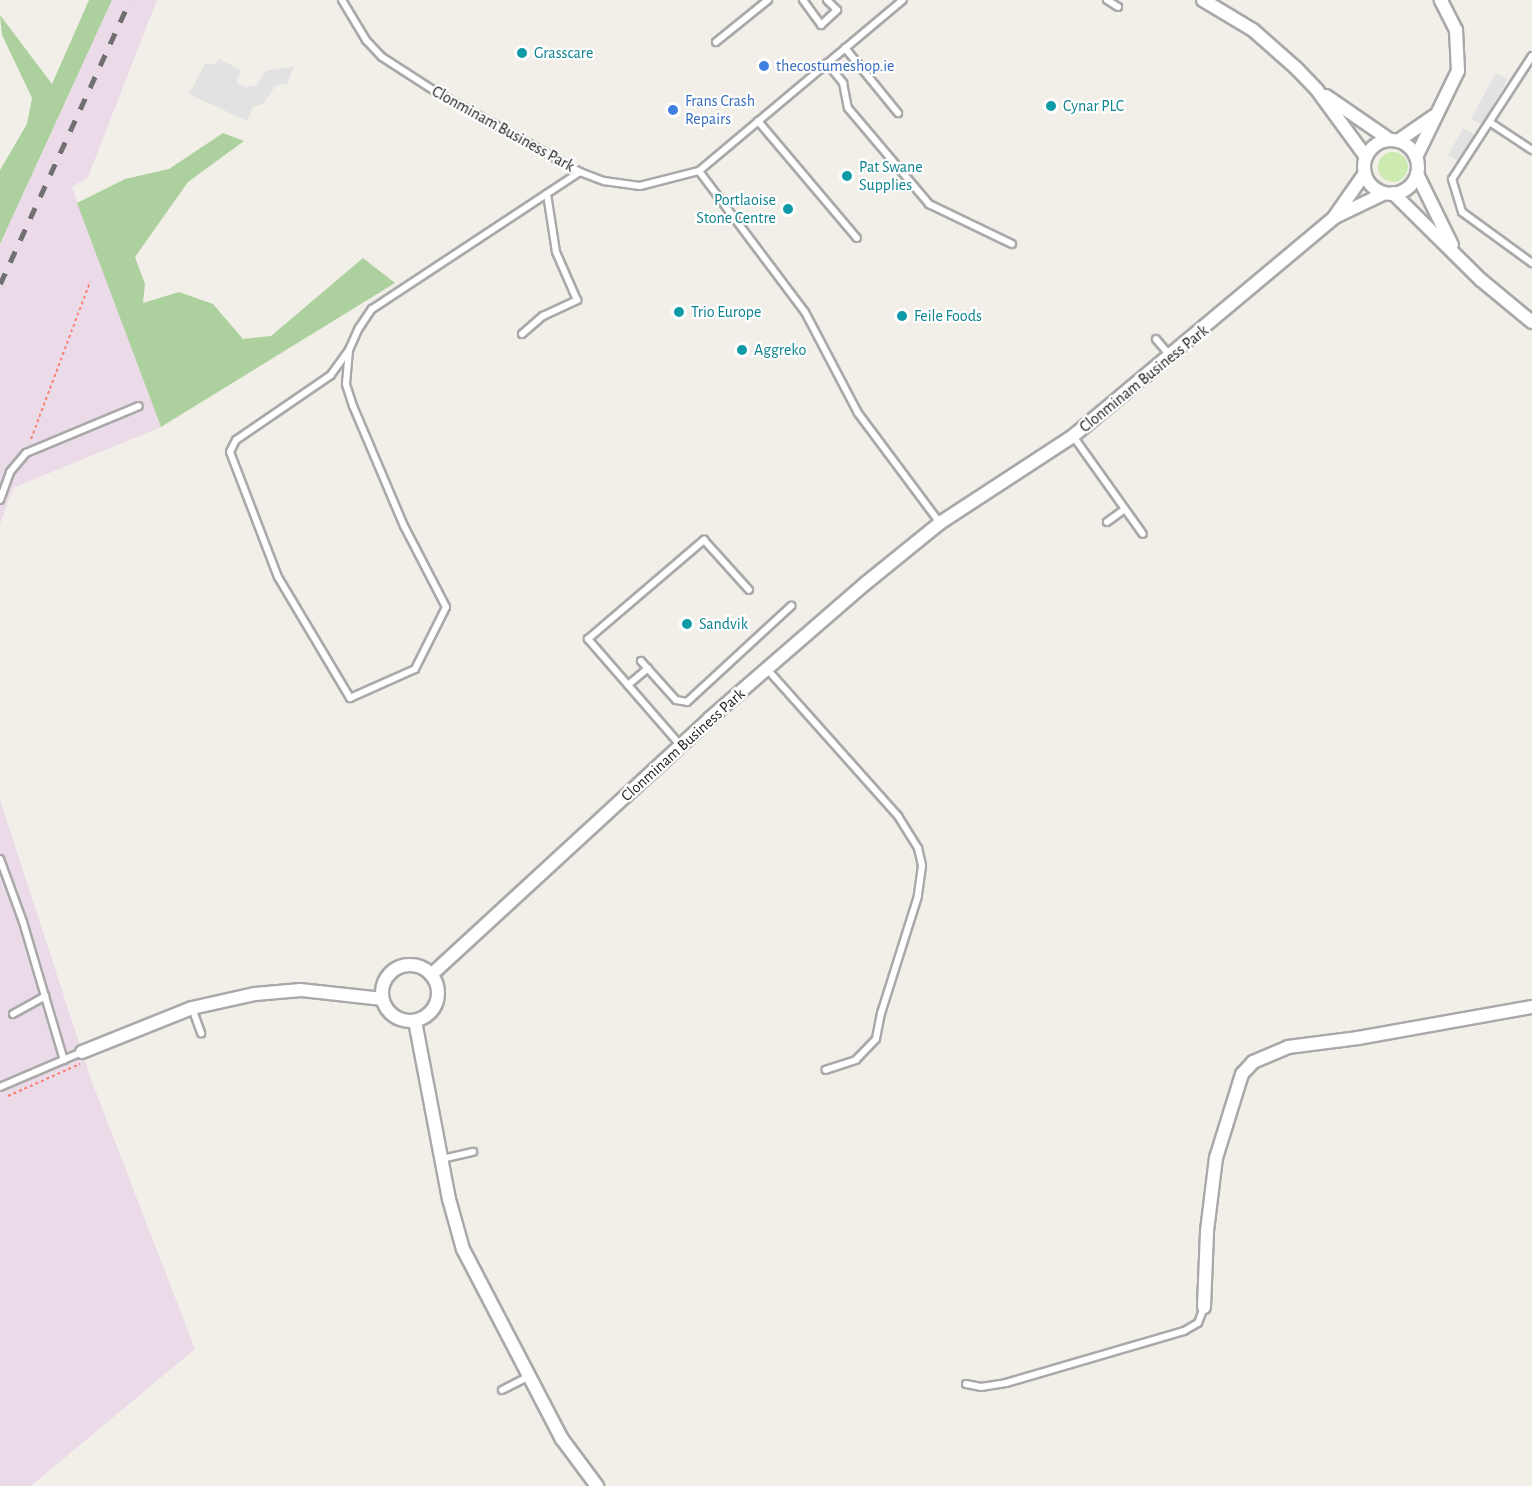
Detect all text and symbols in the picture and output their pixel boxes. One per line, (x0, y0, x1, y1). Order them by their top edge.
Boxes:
place label: Grasscare (534, 43, 593, 63)
marker: Grasscare (515, 46, 529, 60)
place label: thecostumeshop.ie (776, 56, 894, 76)
marker: thecostumeshop.ie (757, 59, 771, 73)
street label: Clonminam Business Park (428, 82, 578, 176)
place label: Frans Crash Repairs (685, 91, 755, 129)
place label: Cynar PLC (1063, 96, 1124, 116)
marker: Cynar PLC (1044, 99, 1058, 113)
marker: Frans Crash Repairs (666, 103, 680, 117)
place label: Pat Swane Supplies (859, 157, 923, 195)
marker: Pat Swane Supplies (840, 169, 854, 183)
place label: Portlaoise Stone Centre (696, 190, 776, 228)
marker: Portlaoise Stone Centre (781, 202, 795, 216)
place label: Trio Europe (691, 302, 761, 322)
marker: Trio Europe (672, 305, 686, 319)
place label: Feile Foods (914, 306, 982, 326)
marker: Feile Foods (895, 309, 909, 323)
street label: Clonminam Business Park (1076, 321, 1212, 437)
place label: Aggreko (754, 340, 806, 360)
marker: Aggreko (735, 343, 749, 357)
place label: Sandvik (699, 614, 748, 634)
marker: Sandvik (680, 617, 694, 631)
street label: Clonminam Business Park (617, 684, 749, 806)

